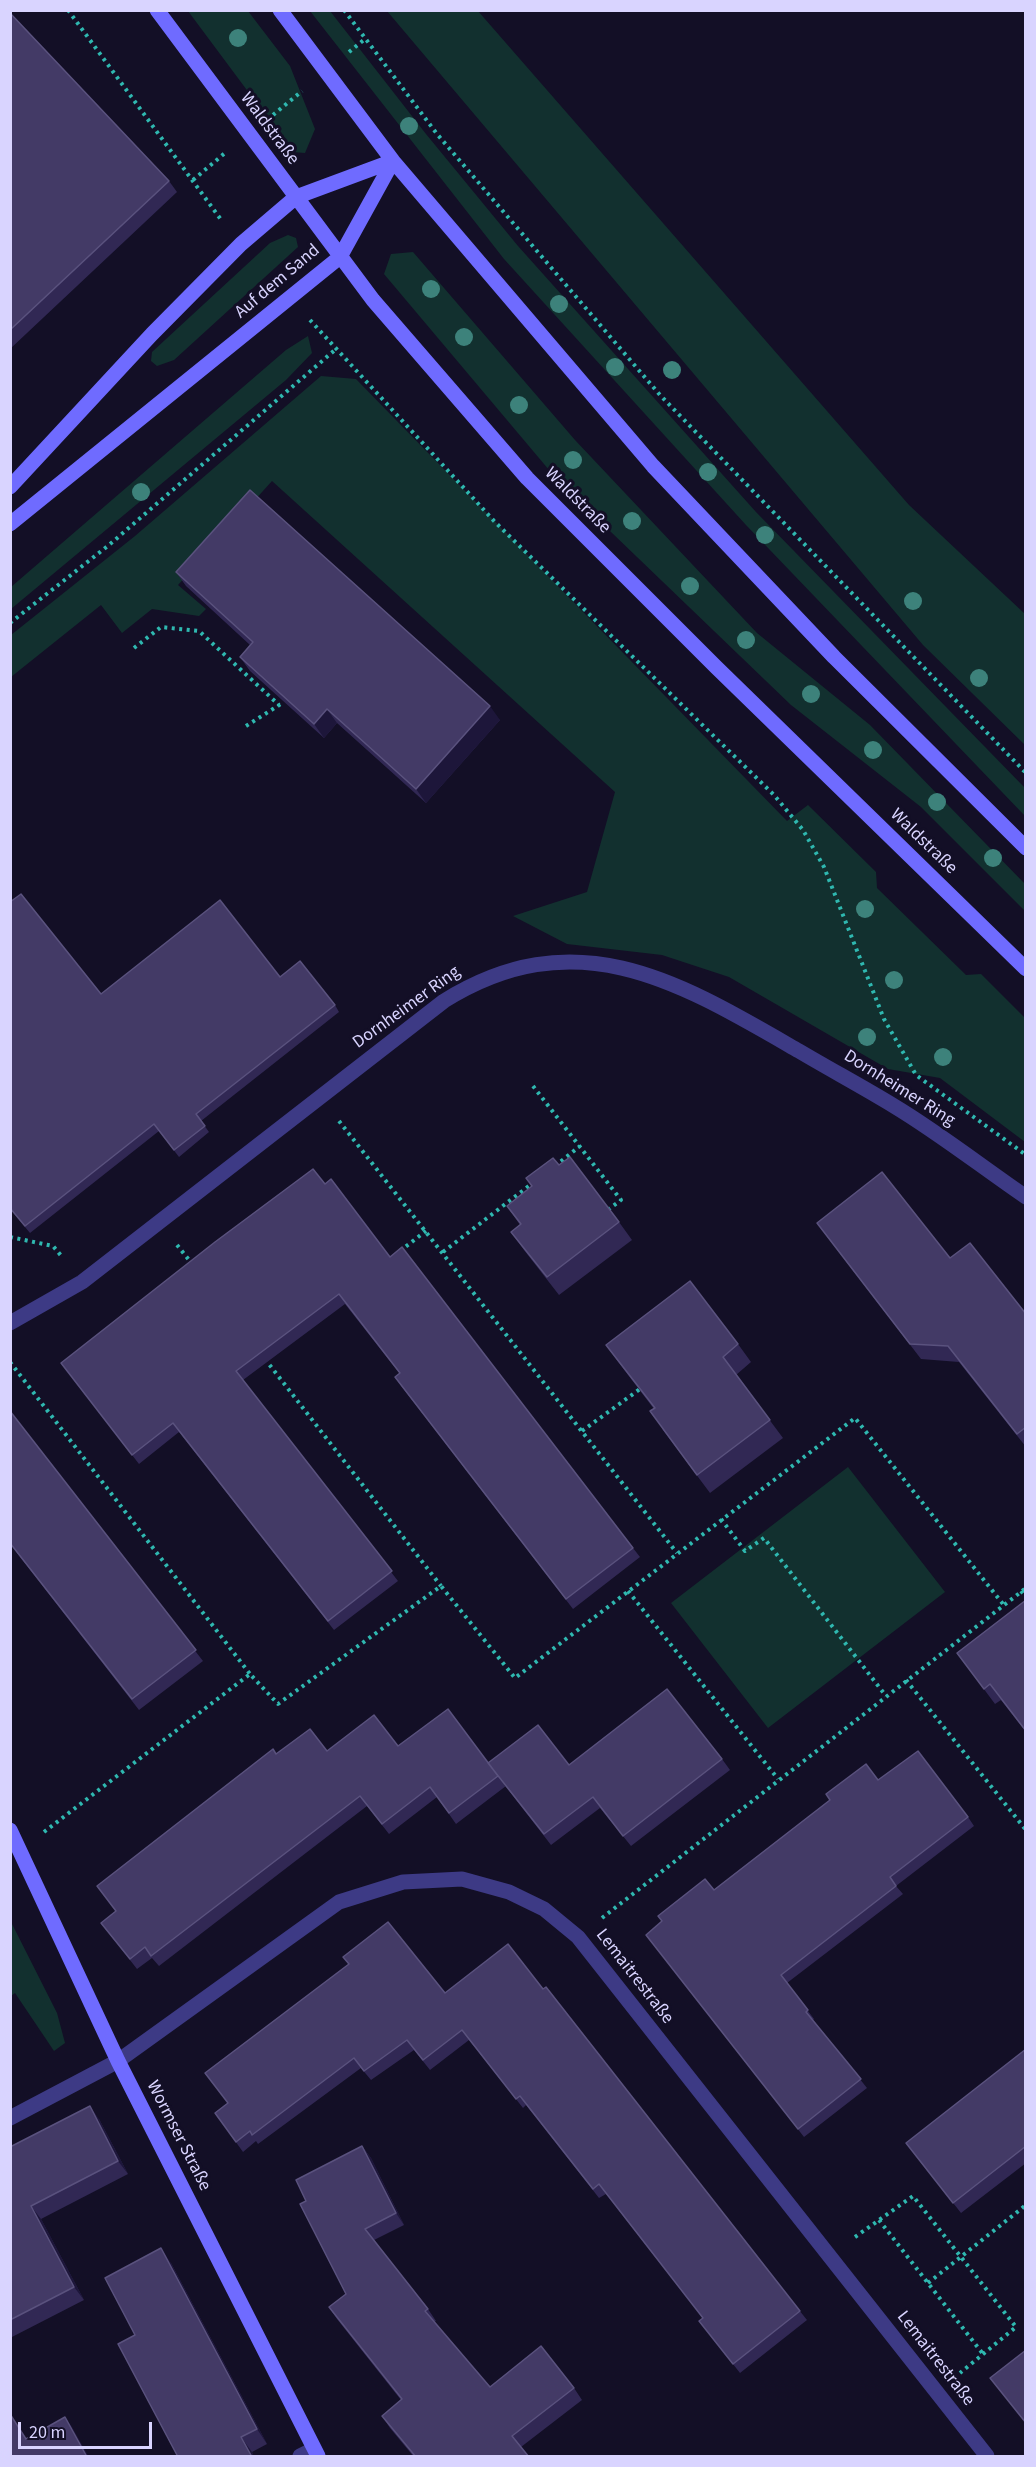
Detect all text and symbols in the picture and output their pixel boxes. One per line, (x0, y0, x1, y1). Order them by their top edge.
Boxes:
street label: Waldstraße (235, 89, 303, 169)
street label: Auf dem Sand (231, 240, 325, 324)
street label: Waldstraße (539, 463, 615, 539)
street label: Waldstraße (885, 805, 961, 879)
street label: Dornheimer Ring (349, 962, 465, 1054)
street label: Dornheimer Ring (839, 1046, 959, 1132)
street label: Lemaitrestraße (590, 1925, 678, 2029)
street label: Wormser Straße (141, 2077, 215, 2195)
street label: Lemaitrestraße (891, 2307, 979, 2411)
scale bar (21, 2410, 154, 2448)
text: 20 m (29, 2420, 65, 2445)

